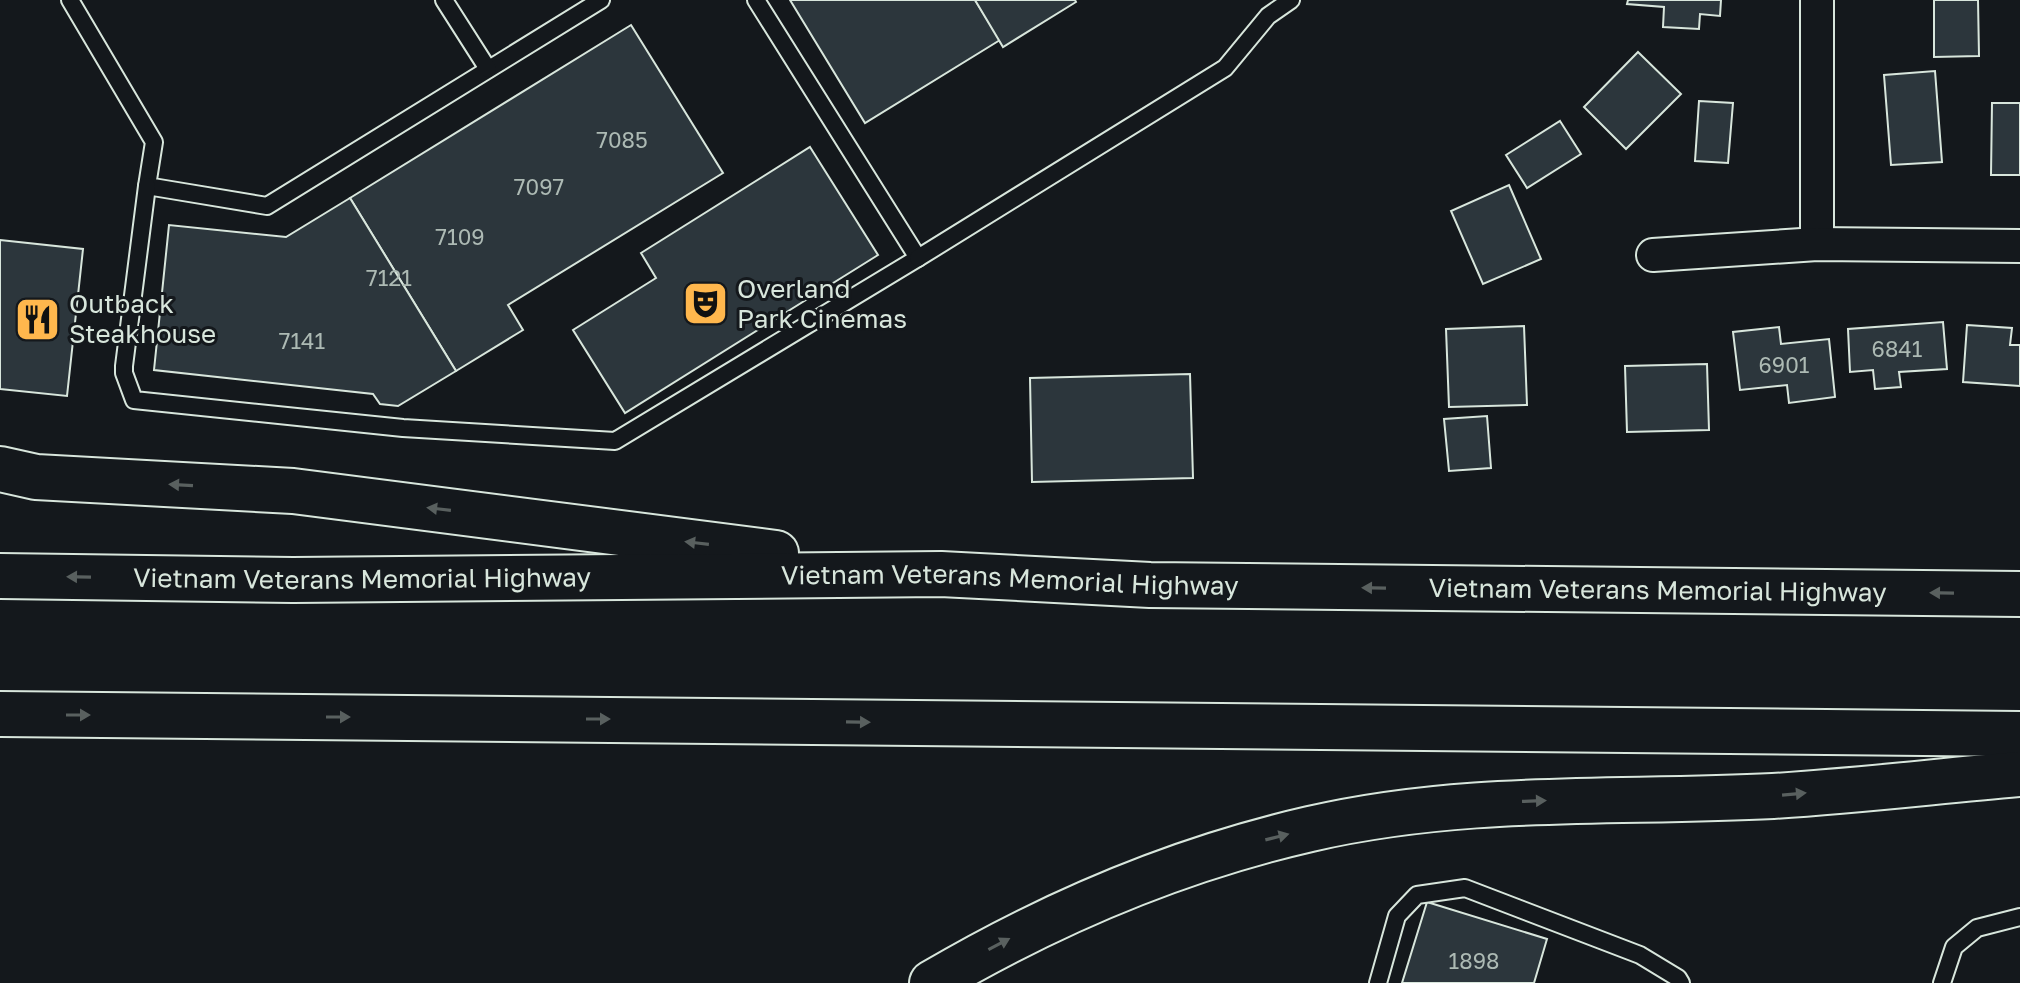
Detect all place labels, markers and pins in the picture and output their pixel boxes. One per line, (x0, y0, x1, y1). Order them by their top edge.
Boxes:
place label: Overland Park Cinemas (737, 273, 907, 334)
theatre icon: Overland Park Cinemas (682, 280, 730, 328)
place label: Outback Steakhouse (69, 288, 216, 349)
restaurant icon: Outback Steakhouse (14, 295, 62, 343)

